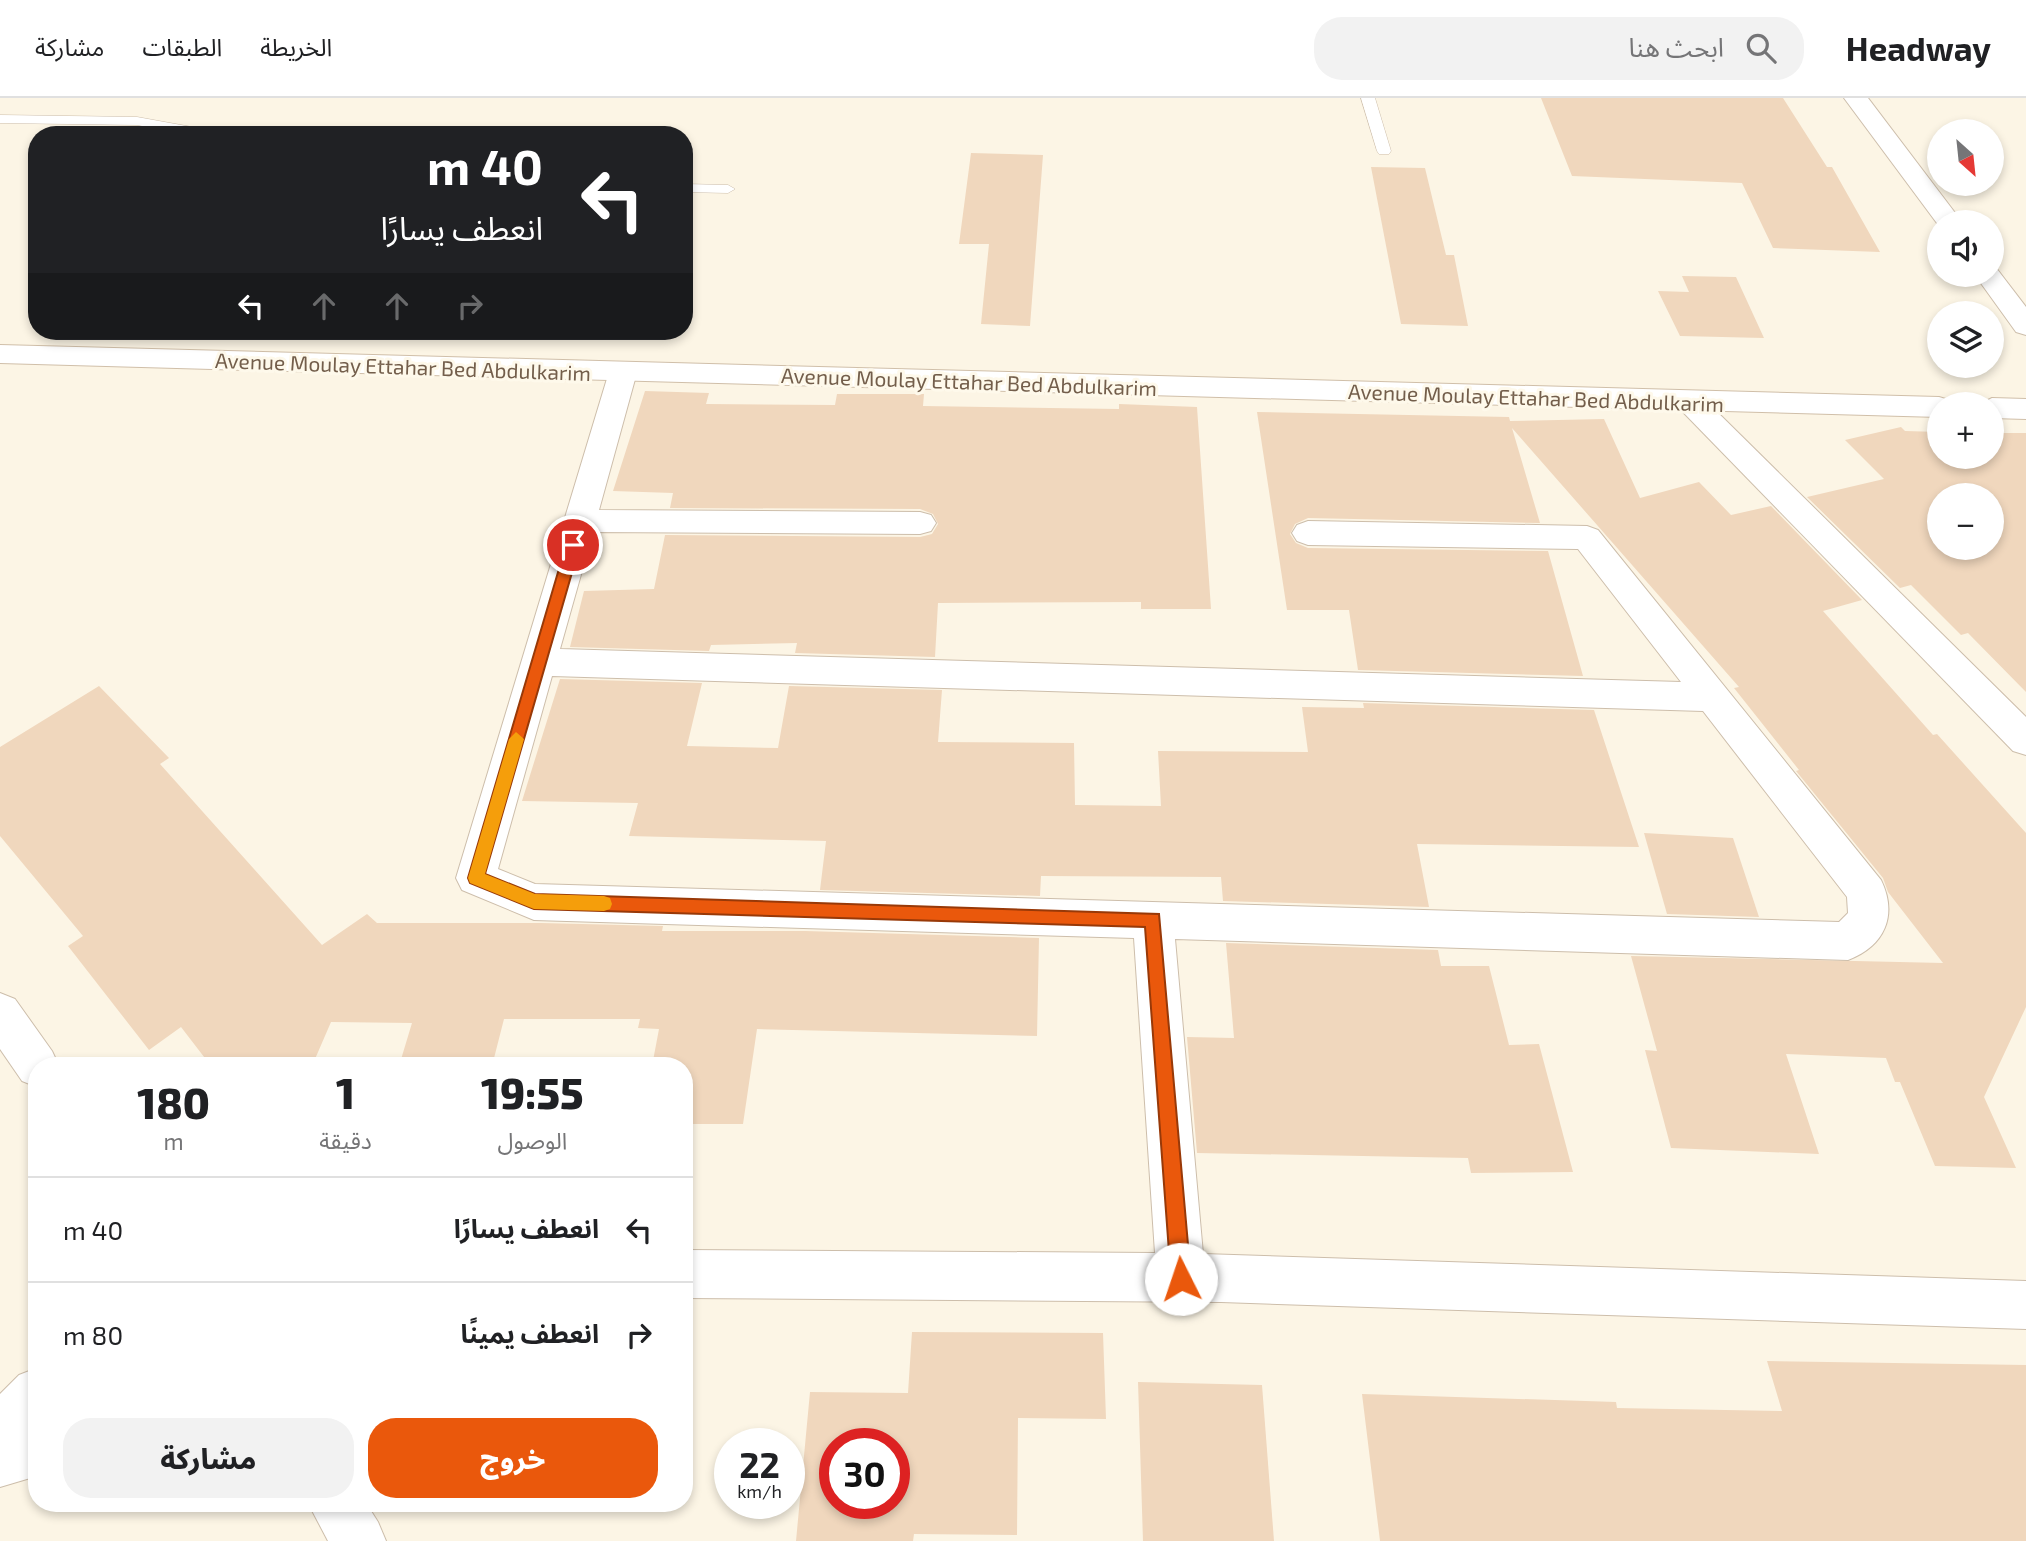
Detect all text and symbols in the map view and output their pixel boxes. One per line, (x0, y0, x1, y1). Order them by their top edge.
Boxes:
search box (1314, 17, 1804, 80)
text: Headway (1846, 28, 1991, 68)
icon: search (1742, 29, 1780, 67)
text: ابحث هنا (1628, 31, 1724, 62)
text: مشاركة (35, 32, 104, 61)
text: الطبقات (142, 32, 222, 61)
text: الخريطة (260, 32, 332, 61)
north arrow (1927, 119, 2004, 196)
map controls (1927, 119, 2004, 560)
text: 40 m (427, 136, 543, 195)
icon: left (567, 154, 658, 245)
text: انعطف يسارًا (380, 208, 543, 246)
button: sound (1927, 210, 2004, 287)
icon: left (232, 287, 270, 325)
icon: ahead (305, 287, 343, 325)
icon: ahead (378, 287, 416, 325)
icon: right (451, 287, 489, 325)
button: layers (1927, 301, 2004, 378)
street label: Avenue Moulay Ettahar Bed Abdulkarim (215, 347, 591, 385)
street label: Avenue Moulay Ettahar Bed Abdulkarim (781, 362, 1157, 400)
street label: Avenue Moulay Ettahar Bed Abdulkarim (1348, 378, 1724, 416)
button: + (1927, 392, 2004, 469)
button: − (1927, 483, 2004, 560)
pin (543, 515, 603, 575)
icon: arrive (554, 526, 592, 564)
text: 1 (336, 1067, 355, 1117)
text: 19:55 (481, 1067, 584, 1117)
text: 180 (137, 1077, 210, 1127)
text: دقيقة (319, 1126, 372, 1154)
text: الوصول (497, 1126, 567, 1154)
text: m (164, 1127, 184, 1155)
icon: left (620, 1211, 658, 1249)
text: انعطف يسارًا (454, 1212, 599, 1243)
text: 40 m (63, 1214, 123, 1245)
position arrow (1144, 1242, 1218, 1316)
icon: right (620, 1316, 658, 1354)
text: انعطف يمينًا (460, 1317, 599, 1348)
text: 80 m (63, 1319, 123, 1350)
button: مشاركة (63, 1418, 354, 1498)
button: خروج (368, 1418, 658, 1498)
speed limit sign: 30 (819, 1428, 910, 1519)
text: 22 (739, 1443, 780, 1485)
text: km/h (737, 1480, 782, 1502)

